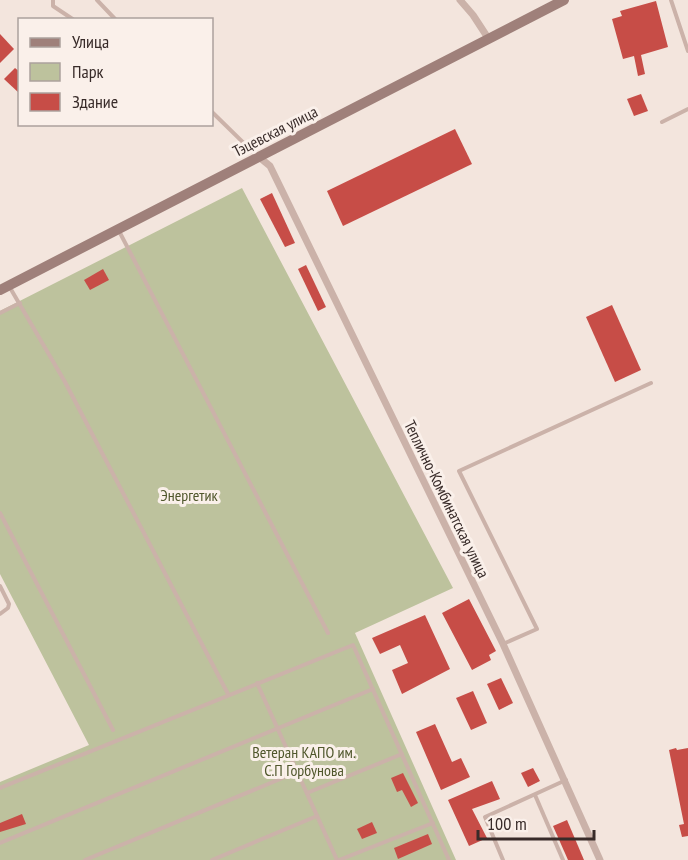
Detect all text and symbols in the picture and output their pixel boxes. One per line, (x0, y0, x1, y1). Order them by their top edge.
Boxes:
legend (18, 18, 213, 126)
text: Улица (72, 30, 109, 53)
text: Парк (72, 60, 103, 83)
text: Здание (72, 90, 118, 113)
street label: Тэцевская улица (229, 101, 321, 161)
street label: Теплично-Комбинатская улица (400, 417, 494, 581)
park label: Энергетик (160, 485, 219, 505)
park label: Ветеран КАПО им. С.П Горбунова (252, 742, 356, 780)
scale bar (478, 803, 594, 841)
text: 100 m (487, 812, 527, 835)

